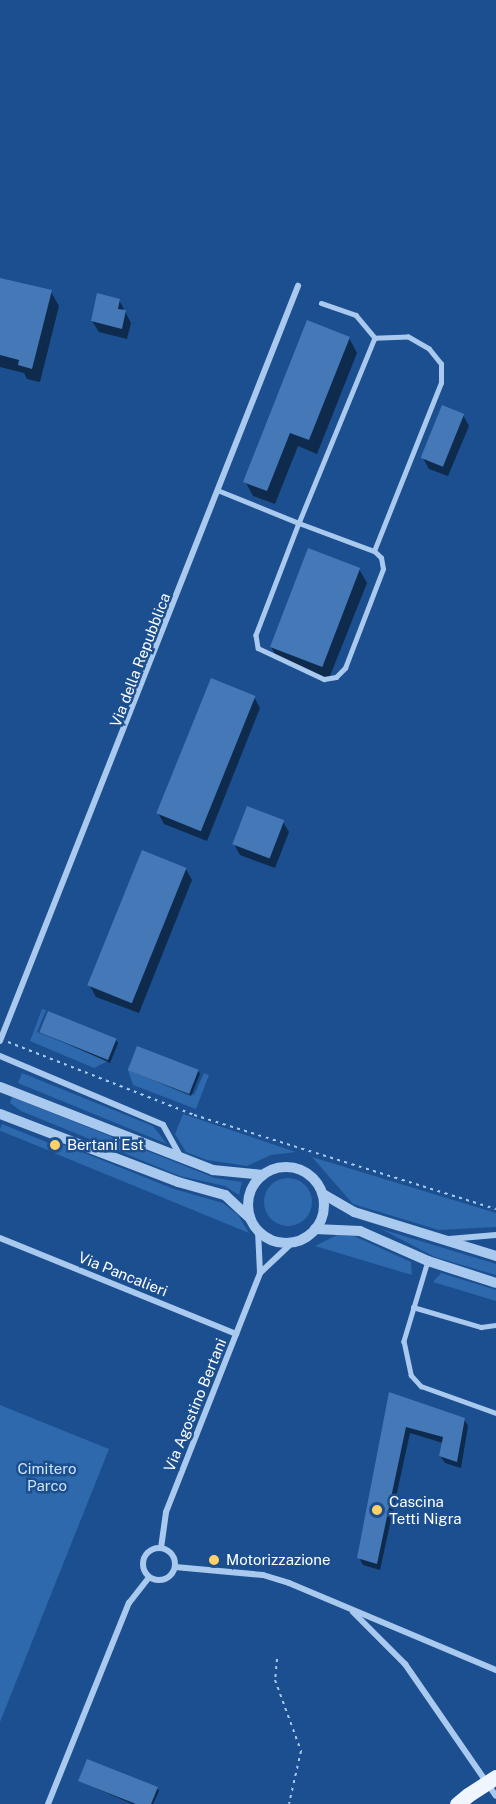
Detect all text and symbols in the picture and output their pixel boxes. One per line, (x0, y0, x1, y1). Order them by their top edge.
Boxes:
street label: Via della Repubblica (106, 590, 174, 730)
place label: Bertani Est (67, 1136, 144, 1154)
marker: Bertani Est (48, 1138, 62, 1152)
street label: Via Pancalieri (76, 1248, 170, 1300)
street label: Via Agostino Bertani (160, 1336, 230, 1474)
park label: Cimitero Parco (17, 1459, 77, 1494)
place label: Cascina Tetti Nigra (389, 1492, 462, 1527)
marker: Cascina Tetti Nigra (370, 1503, 384, 1517)
place label: Motorizzazione (226, 1551, 330, 1569)
marker: Motorizzazione (207, 1553, 221, 1567)

